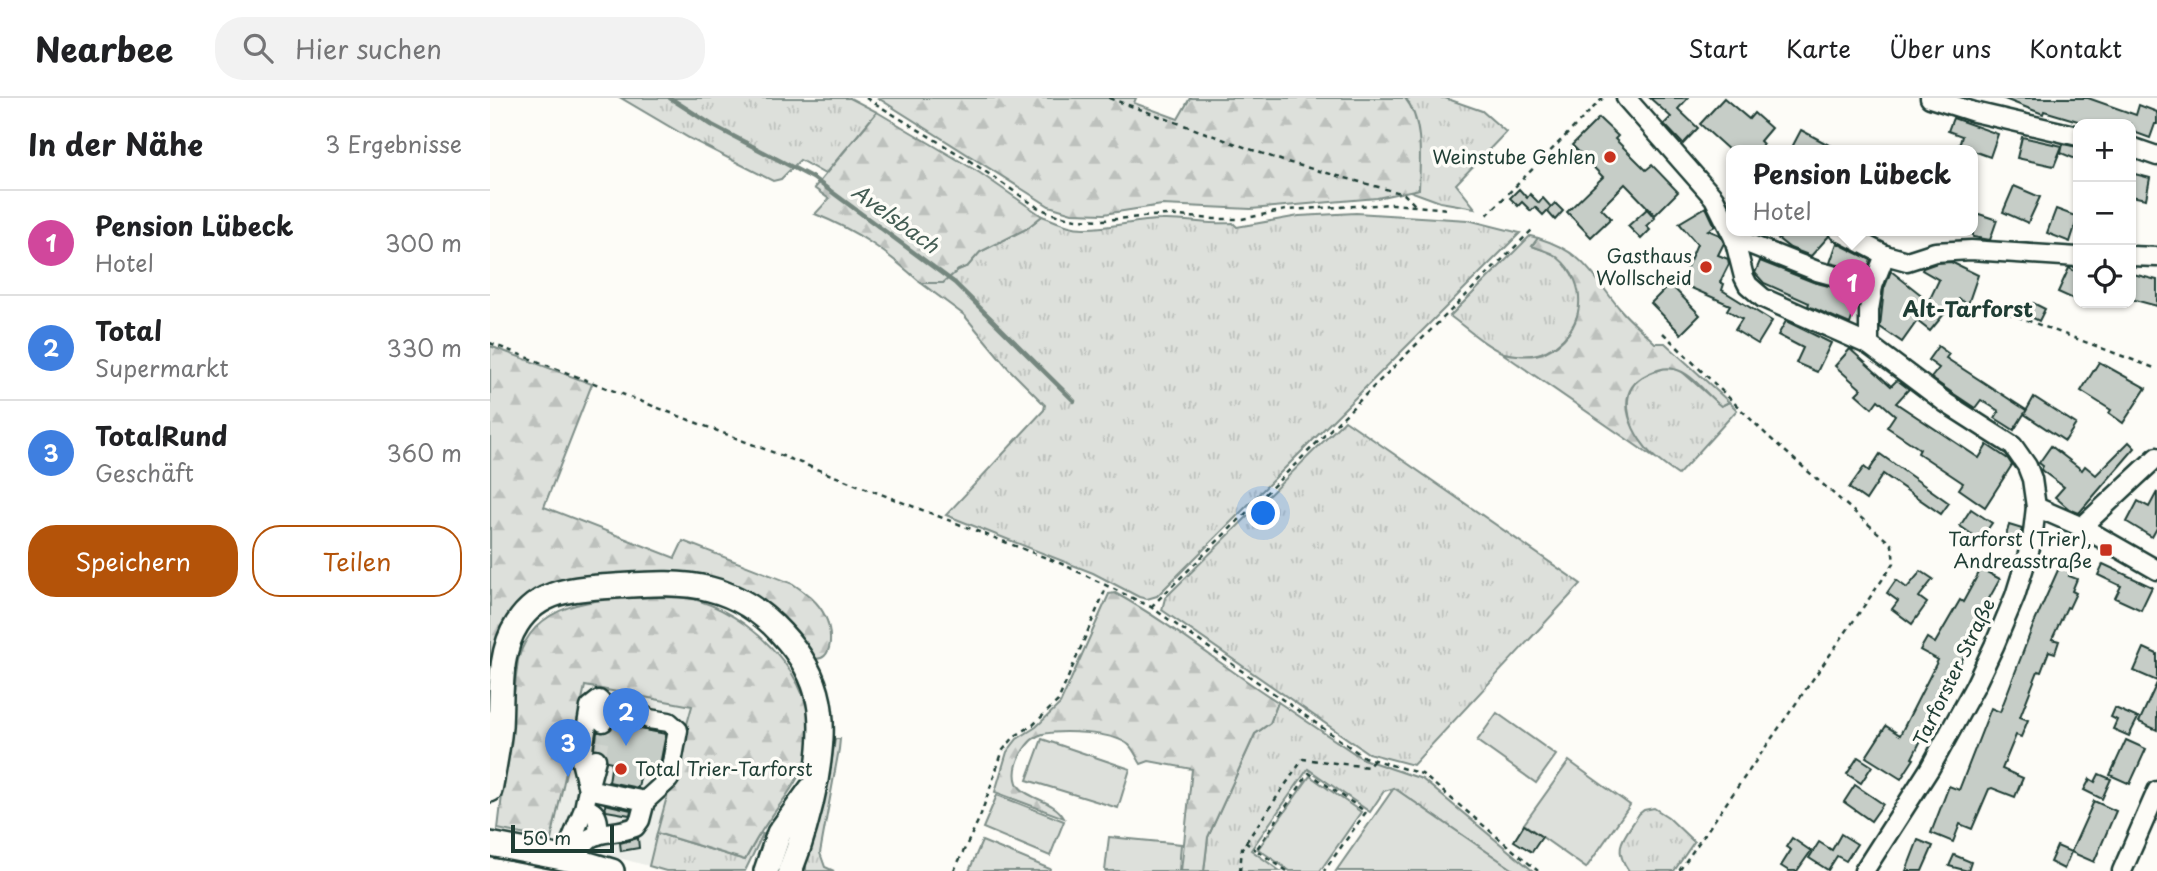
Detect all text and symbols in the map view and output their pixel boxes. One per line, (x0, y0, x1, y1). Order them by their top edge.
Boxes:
search box (215, 17, 705, 80)
text: Nearbee (35, 23, 173, 73)
icon: search (239, 29, 277, 67)
text: Hier suchen (295, 29, 442, 68)
text: Start (1688, 30, 1748, 66)
text: Karte (1786, 30, 1851, 66)
text: Über uns (1889, 30, 1991, 66)
text: Kontakt (2029, 30, 2122, 66)
map controls (2073, 119, 2136, 308)
button: + (2073, 119, 2136, 182)
text: In der Nähe (28, 121, 203, 166)
text: 3 Ergebnisse (325, 126, 462, 161)
place label: Weinstube Gehlen (1432, 142, 1596, 170)
popup (1726, 145, 1978, 236)
marker: Weinstube Gehlen (1602, 149, 1618, 165)
text: Pension Lübeck (1753, 154, 1951, 193)
water label: Avelsbach (846, 175, 947, 260)
button: − (2073, 182, 2136, 245)
text: Hotel (1753, 193, 1811, 228)
text: Pension Lübeck (95, 206, 293, 245)
text: 1 (46, 225, 57, 260)
text: 300 m (385, 225, 462, 260)
place label: Gasthaus Wollscheid (1596, 241, 1692, 291)
text: Hotel (95, 245, 154, 280)
button: locate (2073, 245, 2136, 308)
marker: Gasthaus Wollscheid (1698, 259, 1714, 275)
pin: 1 (1829, 259, 1875, 317)
district label: Alt-Tarforst (1903, 292, 2033, 324)
text: Total (95, 311, 162, 350)
text: 2 (43, 330, 59, 365)
text: 330 m (386, 330, 462, 365)
text: Supermarkt (95, 350, 229, 385)
text: TotalRund (95, 416, 227, 455)
text: 3 (43, 435, 59, 470)
text: 360 m (387, 435, 462, 470)
text: Geschäft (95, 455, 194, 490)
your location (1246, 496, 1280, 530)
place label: Tarforst (Trier), Andreasstraße (1948, 524, 2092, 574)
button: Speichern (28, 525, 238, 597)
button: Teilen (252, 525, 462, 597)
marker: Tarforst (Trier), Andreasstraße (2098, 542, 2114, 558)
street label: Tarforster Straße (1905, 593, 2001, 750)
pin: 2 (603, 688, 649, 746)
pin: 3 (545, 719, 591, 777)
place label: Total Trier-Tarforst (635, 754, 813, 782)
marker: Total Trier-Tarforst (613, 761, 629, 777)
scale bar (511, 822, 614, 854)
text: 50 m (522, 823, 571, 851)

